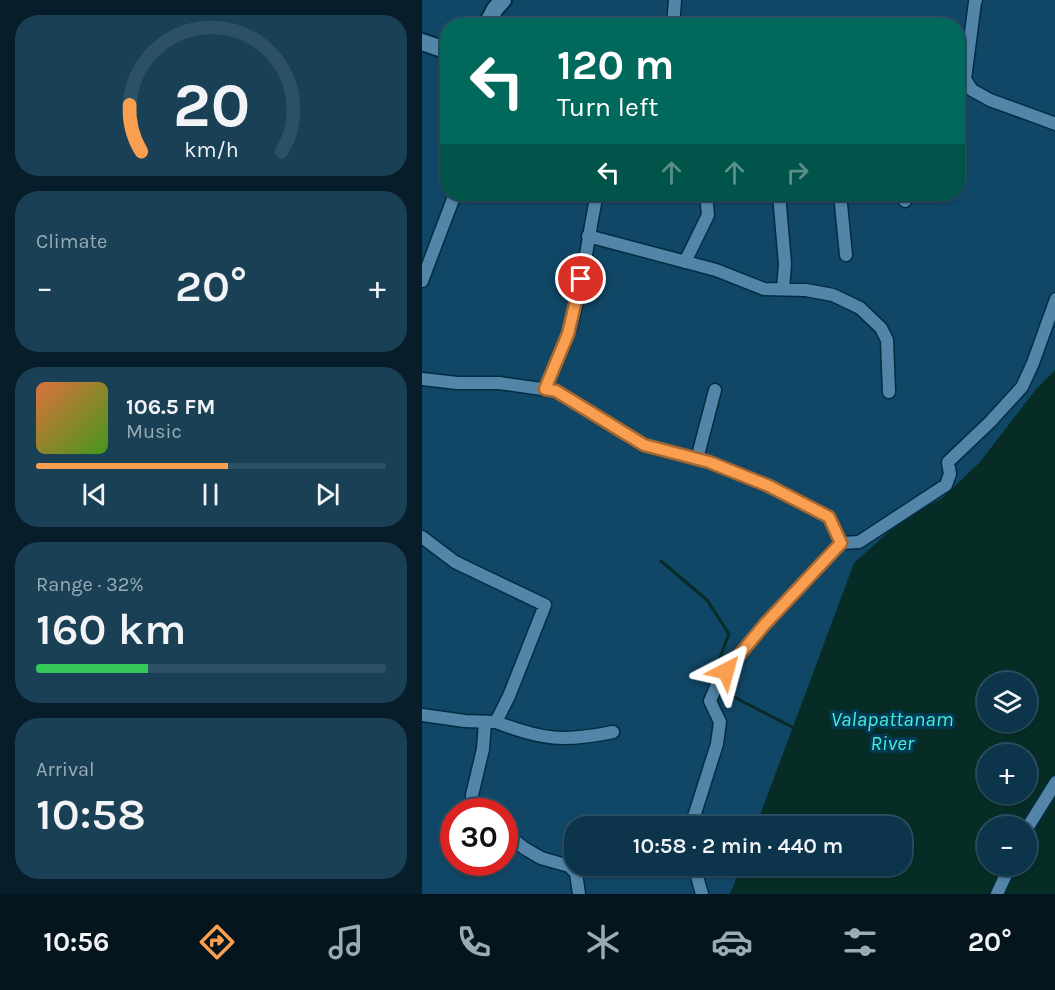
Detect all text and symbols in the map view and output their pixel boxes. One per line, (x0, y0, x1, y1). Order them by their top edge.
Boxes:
text: 120 m (557, 40, 674, 90)
icon: left (458, 42, 536, 120)
text: 20 (172, 70, 250, 143)
text: Turn left (557, 91, 658, 123)
text: km/h (184, 138, 238, 163)
icon: left (592, 156, 625, 189)
icon: ahead (655, 156, 688, 189)
icon: ahead (718, 156, 751, 189)
icon: right (781, 156, 814, 189)
text: Climate (36, 230, 107, 253)
pin (555, 253, 606, 304)
text: 20° (175, 260, 247, 312)
icon: arrive (564, 262, 597, 295)
text: − (36, 268, 53, 306)
text: + (369, 268, 386, 306)
text: 106.5 FM (126, 394, 215, 420)
text: Music (126, 420, 182, 443)
icon: previous (78, 478, 111, 511)
icon: pause (194, 478, 227, 511)
icon: next (311, 478, 344, 511)
text: Range · 32% (36, 573, 144, 596)
text: 160 km (36, 603, 187, 655)
position arrow (694, 639, 758, 703)
map controls (977, 672, 1037, 876)
button: layers (977, 672, 1037, 732)
water label: Valapattanam River (831, 707, 953, 755)
button: + (977, 744, 1037, 804)
text: Arrival (36, 758, 95, 781)
text: 10:58 (36, 788, 146, 840)
speed limit sign: 30 (440, 798, 518, 876)
button: − (977, 816, 1037, 876)
text: 10:58 · 2 min · 440 m (633, 833, 843, 859)
icon: directions (196, 921, 238, 963)
icon: music (325, 921, 367, 963)
icon: phone (453, 921, 495, 963)
icon: climate (582, 921, 624, 963)
icon: car (711, 921, 753, 963)
icon: filters (839, 921, 881, 963)
text: 10:56 (43, 926, 109, 958)
text: 20° (968, 926, 1012, 958)

